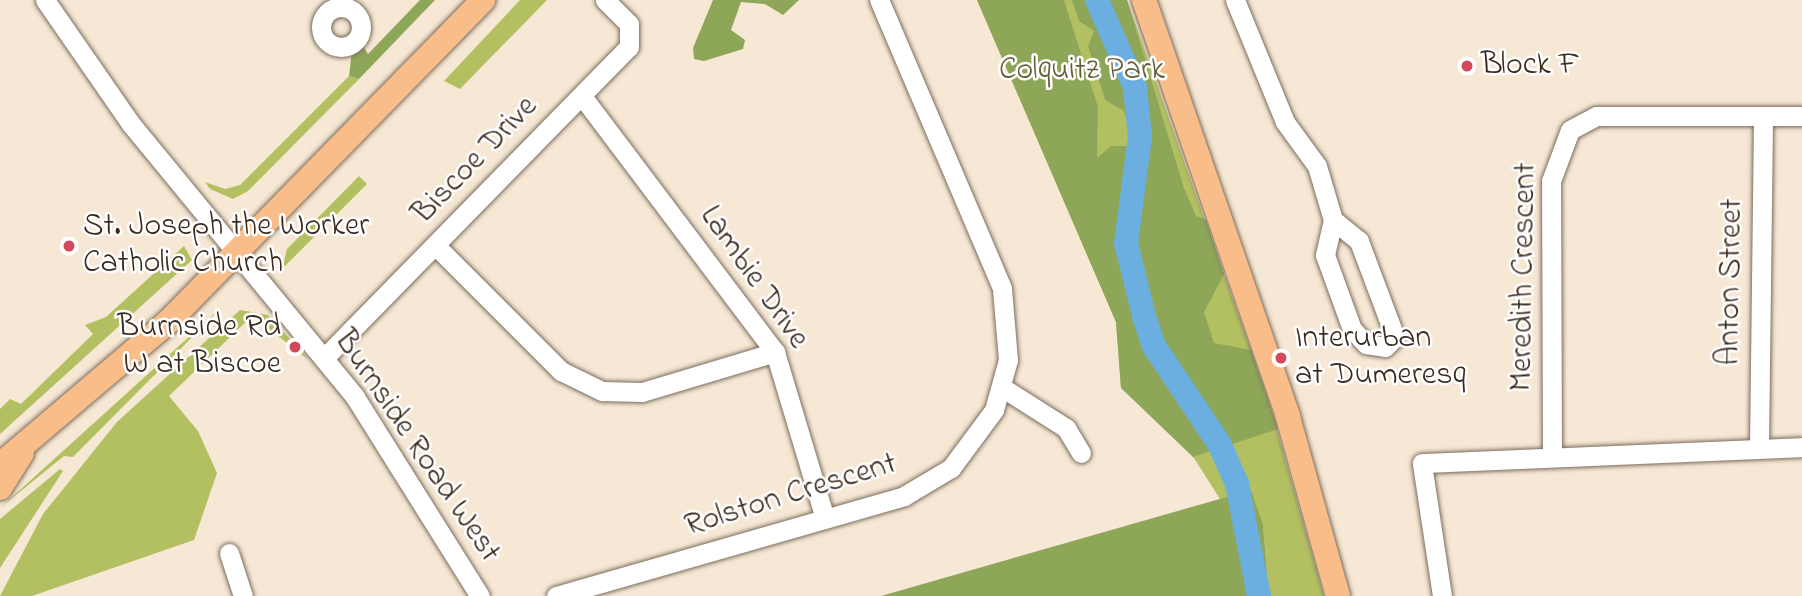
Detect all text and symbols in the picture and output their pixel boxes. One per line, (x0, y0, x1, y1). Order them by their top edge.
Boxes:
place label: Block F (1481, 47, 1580, 85)
park label: Colquitz Park (999, 52, 1165, 90)
marker: Block F (1459, 58, 1475, 74)
street label: Biscoe Drive (405, 89, 547, 233)
street label: Meredith Crescent (1504, 162, 1546, 392)
street label: Anton Street (1711, 198, 1753, 366)
street label: Lambie Drive (690, 199, 816, 357)
place label: St. Joseph the Worker Catholic Church (83, 209, 369, 284)
marker: St. Joseph the Worker Catholic Church (61, 238, 77, 254)
place label: Burnside Rd W at Biscoe (118, 310, 281, 385)
place label: Interurban at Dumeresq (1295, 321, 1466, 396)
street label: Burnside Road West (324, 324, 508, 570)
marker: Burnside Rd W at Biscoe (287, 339, 303, 355)
marker: Interurban at Dumeresq (1273, 350, 1289, 366)
street label: Rolston Crescent (680, 446, 902, 546)

